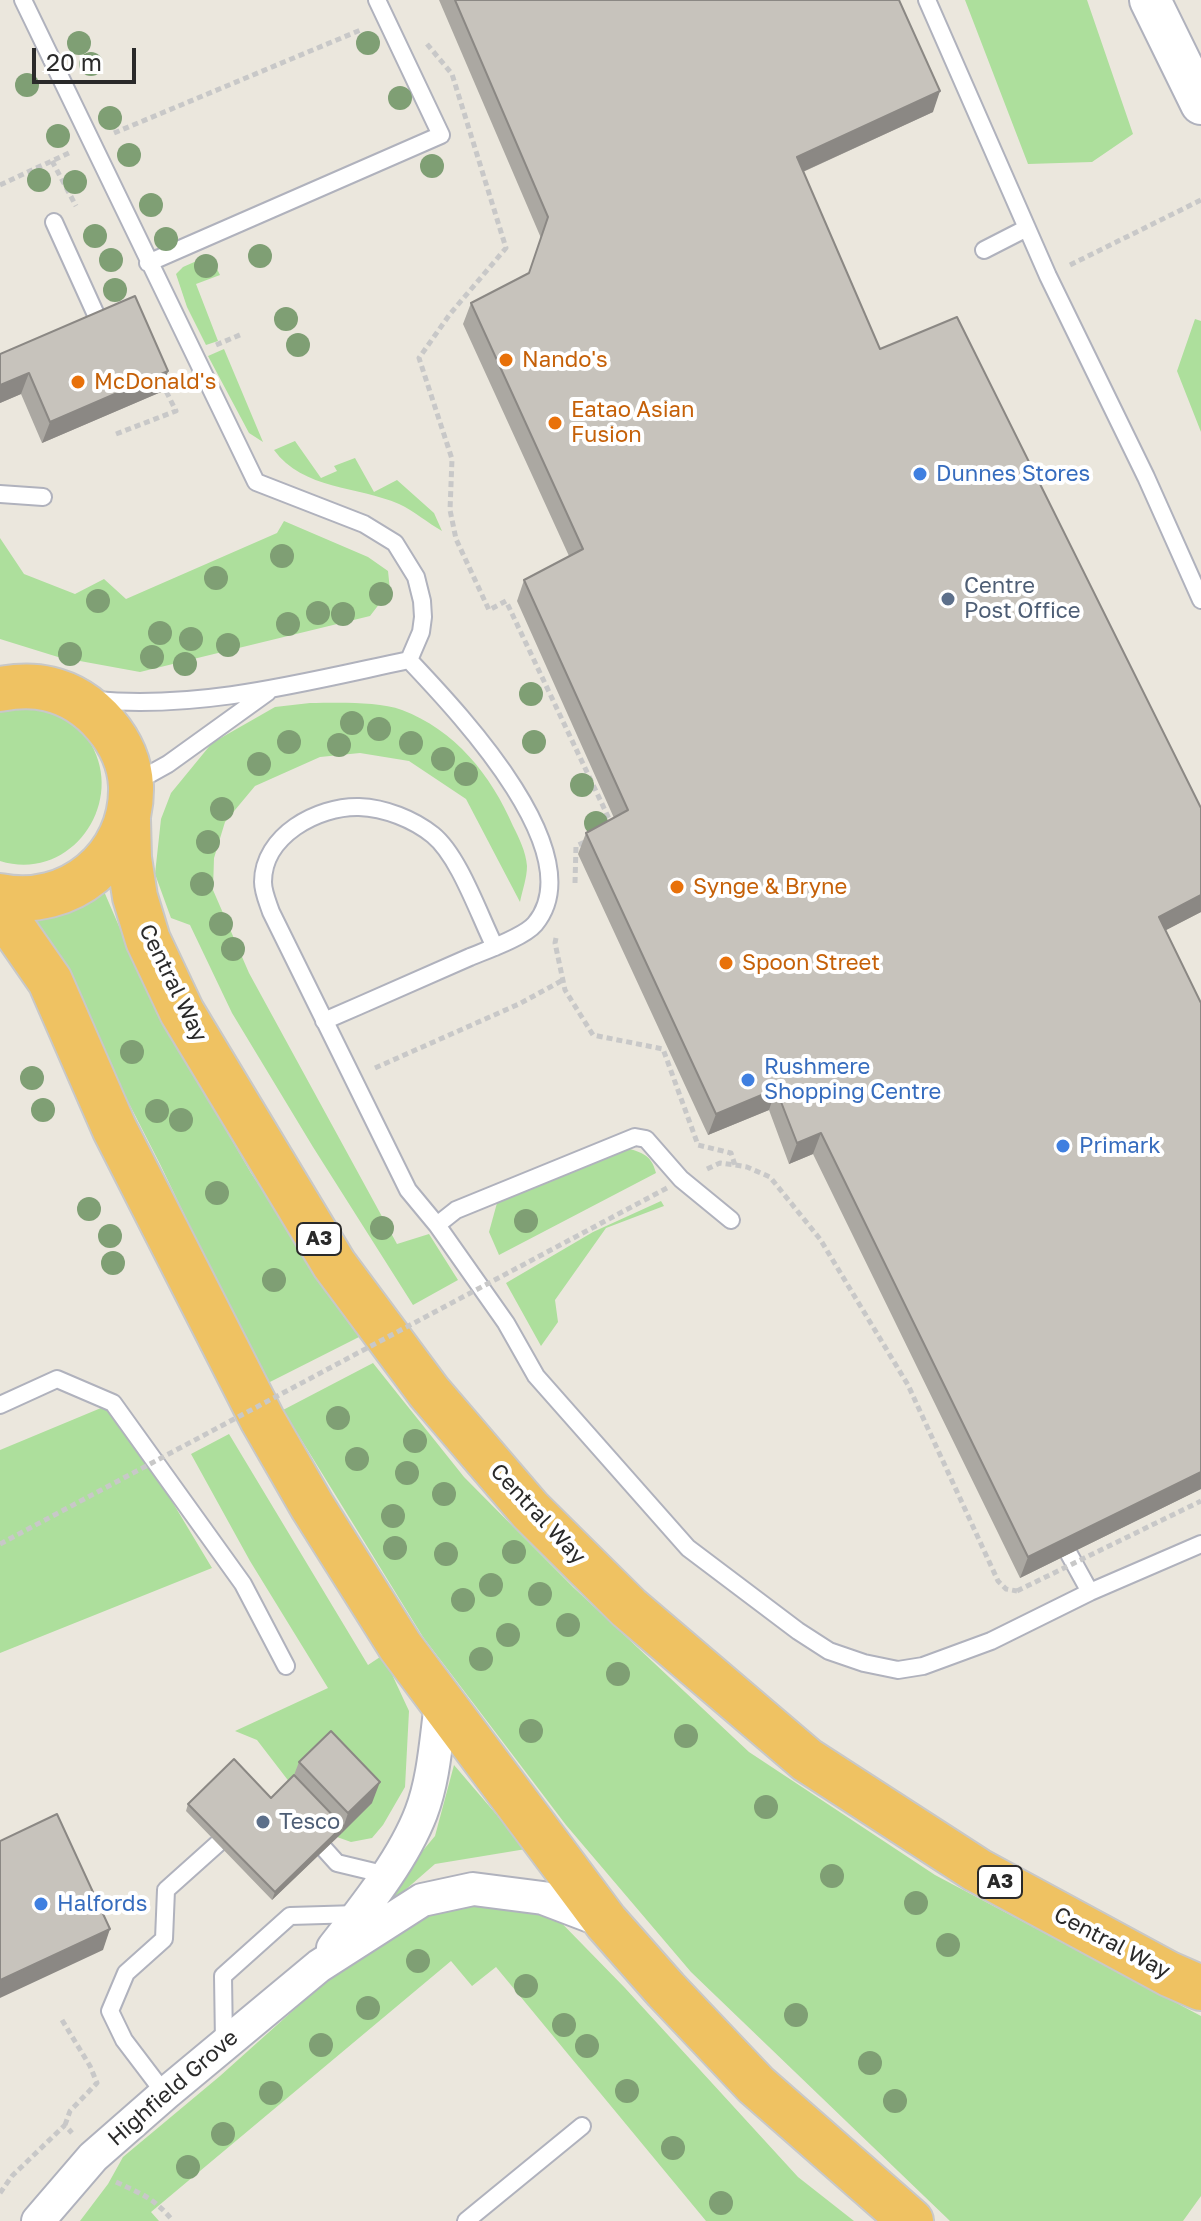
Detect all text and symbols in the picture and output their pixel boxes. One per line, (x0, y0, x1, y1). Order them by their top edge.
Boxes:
scale bar (36, 32, 140, 82)
text: 20 m (46, 47, 102, 76)
place label: Nando's (522, 347, 608, 373)
marker: Nando's (497, 351, 515, 369)
place label: McDonald's (94, 369, 216, 395)
marker: McDonald's (69, 373, 87, 391)
place label: Eatao Asian Fusion (571, 397, 694, 448)
marker: Eatao Asian Fusion (546, 414, 564, 432)
place label: Dunnes Stores (936, 461, 1090, 487)
marker: Dunnes Stores (911, 465, 929, 483)
place label: Centre Post Office (964, 573, 1081, 624)
marker: Centre Post Office (939, 590, 957, 608)
place label: Synge & Bryne (693, 874, 847, 900)
marker: Synge & Bryne (668, 878, 686, 896)
street label: Central Way (133, 920, 213, 1046)
place label: Spoon Street (742, 950, 880, 976)
marker: Spoon Street (717, 954, 735, 972)
place label: Rushmere Shopping Centre (764, 1054, 941, 1106)
marker: Rushmere Shopping Centre (739, 1071, 757, 1089)
place label: Primark (1079, 1133, 1161, 1159)
marker: Primark (1054, 1137, 1072, 1155)
road number: A3 (297, 1223, 341, 1255)
street label: Central Way (485, 1458, 591, 1570)
place label: Tesco (279, 1809, 340, 1835)
marker: Tesco (254, 1813, 272, 1831)
road number: A3 (978, 1866, 1022, 1898)
place label: Halfords (57, 1891, 147, 1917)
marker: Halfords (32, 1895, 50, 1913)
street label: Central Way (1049, 1901, 1175, 1985)
street label: Highfield Grove (103, 2024, 243, 2152)

